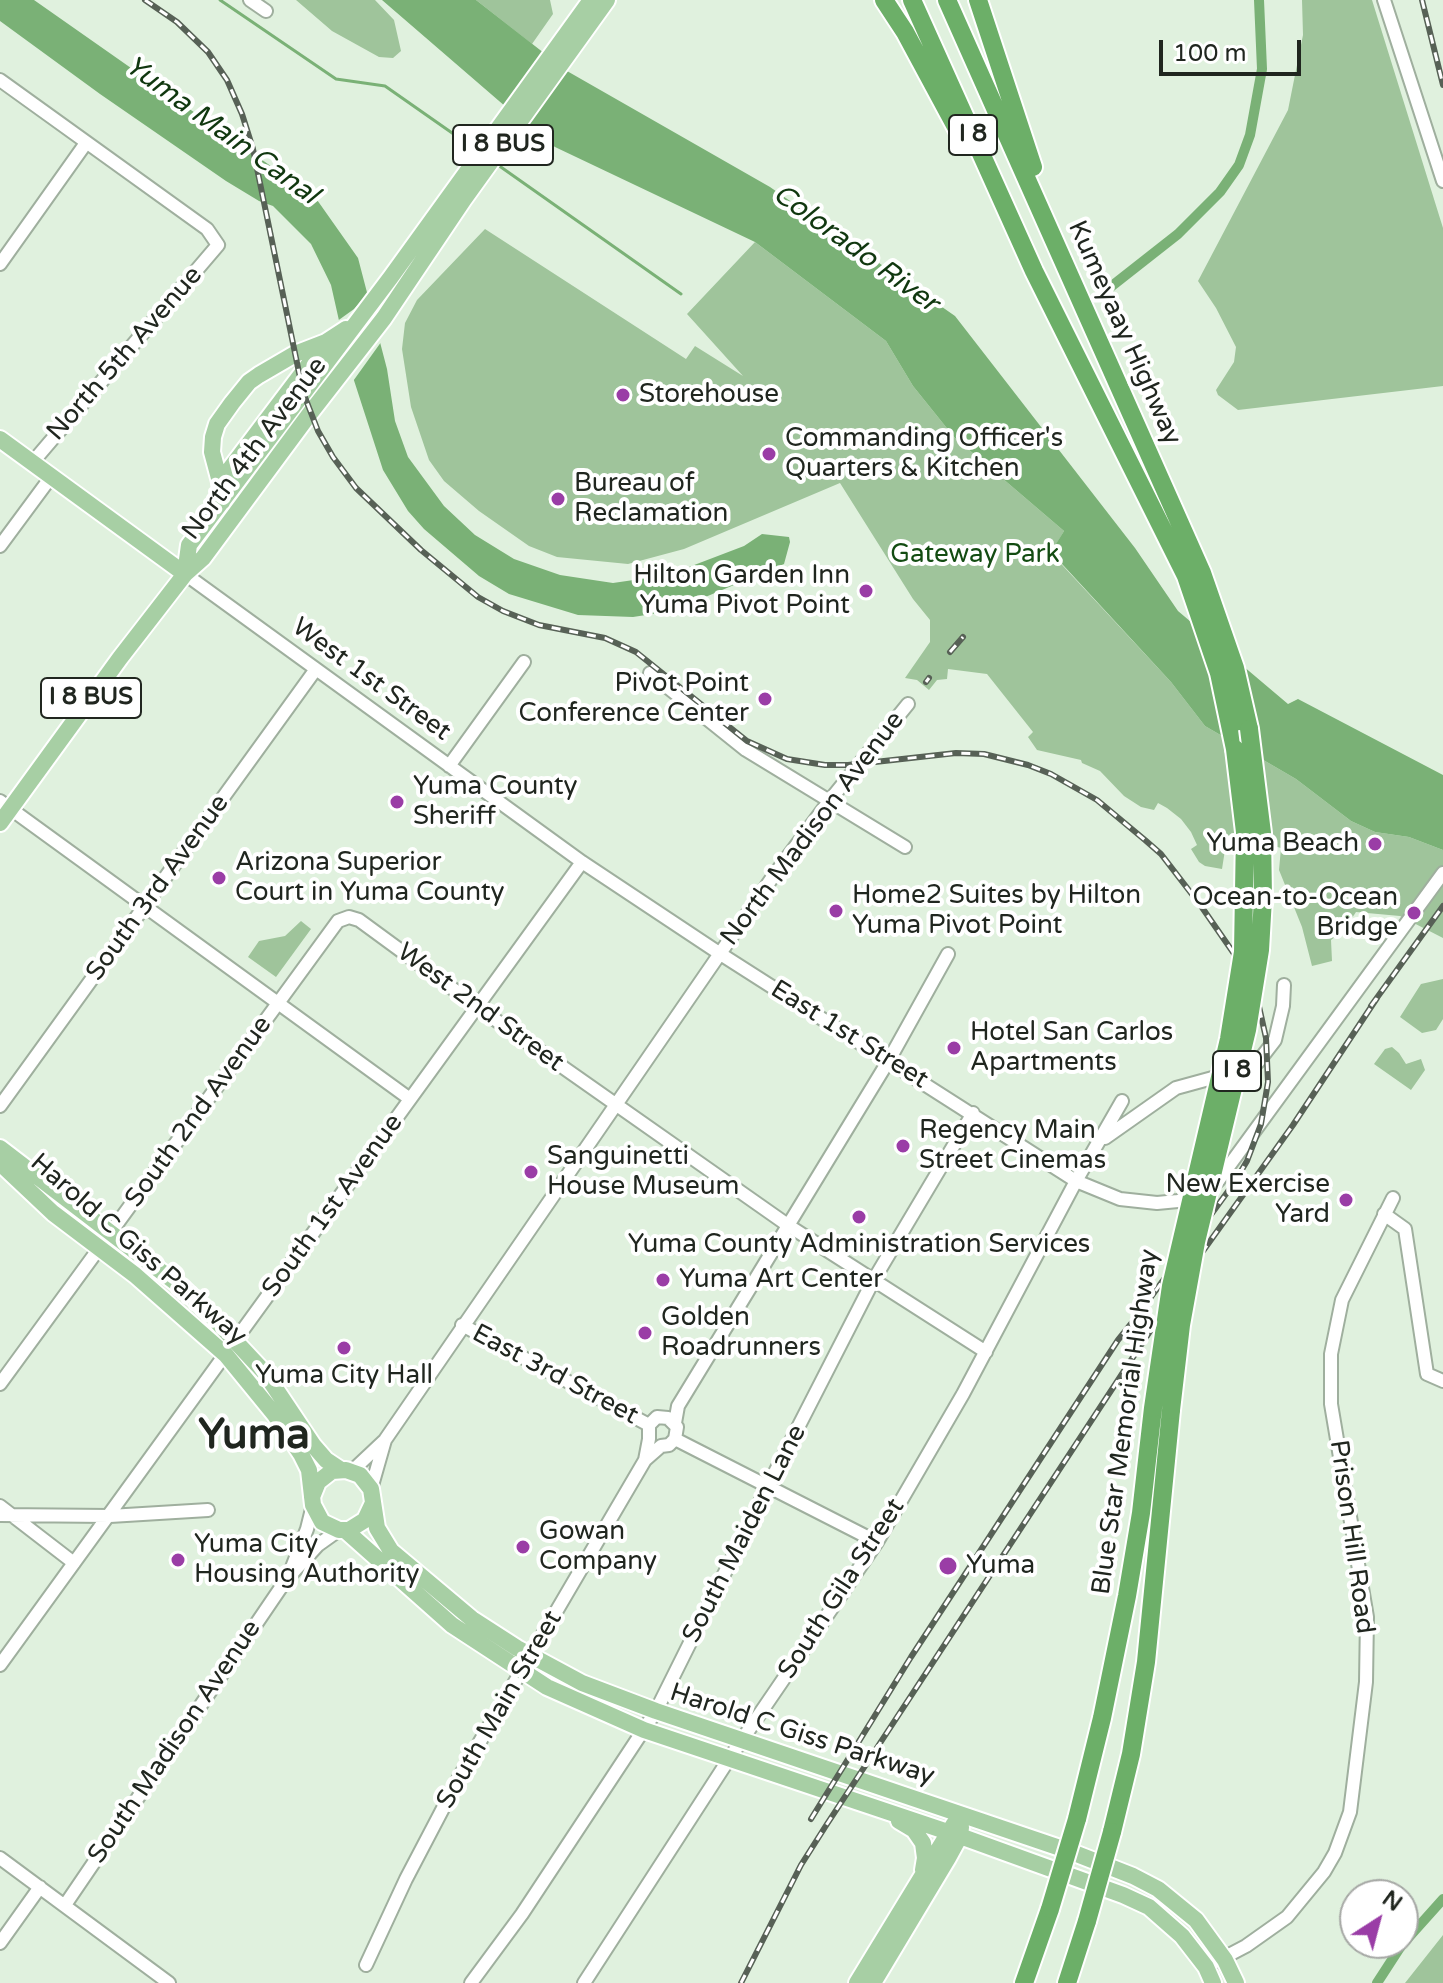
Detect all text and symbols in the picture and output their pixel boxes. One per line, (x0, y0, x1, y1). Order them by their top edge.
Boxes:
scale bar (1163, 24, 1305, 74)
text: 100 m (1173, 39, 1247, 68)
water label: Yuma Main Canal (118, 50, 324, 212)
road number: I 8 (949, 115, 997, 155)
road number: I 8 BUS (453, 125, 553, 165)
water label: Colorado River (766, 178, 944, 320)
street label: Kumeyaay Highway (1061, 216, 1187, 450)
street label: North 5th Avenue (41, 260, 209, 448)
street label: North 4th Avenue (176, 351, 334, 547)
place label: Storehouse (639, 379, 779, 411)
marker: Storehouse (614, 386, 632, 404)
place label: Commanding Officer's Quarters & Kitchen (785, 423, 1063, 484)
marker: Commanding Officer's Quarters & Kitchen (760, 445, 778, 463)
place label: Bureau of Reclamation (574, 468, 728, 530)
marker: Bureau of Reclamation (549, 490, 567, 508)
park label: Gateway Park (890, 539, 1060, 571)
place label: Hilton Garden Inn Yuma Pivot Point (633, 560, 850, 622)
marker: Hilton Garden Inn Yuma Pivot Point (857, 582, 875, 600)
street label: West 1st Street (286, 612, 456, 748)
place label: Pivot Point Conference Center (518, 668, 749, 730)
road number: I 8 BUS (41, 678, 141, 718)
marker: Pivot Point Conference Center (756, 690, 774, 708)
street label: North Madison Avenue (715, 706, 911, 952)
place label: Yuma County Sheriff (413, 771, 578, 832)
street label: South 3rd Avenue (80, 789, 236, 987)
marker: Yuma County Sheriff (388, 793, 406, 811)
place label: Yuma Beach (1206, 828, 1359, 860)
marker: Yuma Beach (1366, 835, 1384, 853)
place label: Arizona Superior Court in Yuma County (235, 847, 505, 908)
marker: Arizona Superior Court in Yuma County (210, 869, 228, 887)
place label: Home2 Suites by Hilton Yuma Pivot Point (852, 880, 1141, 942)
place label: Ocean-to-Ocean Bridge (1192, 882, 1398, 944)
marker: Home2 Suites by Hilton Yuma Pivot Point (827, 902, 845, 920)
marker: Ocean-to-Ocean Bridge (1405, 904, 1423, 922)
street label: West 2nd Street (391, 937, 569, 1079)
street label: East 1st Street (764, 974, 934, 1096)
street label: South 2nd Avenue (119, 1010, 279, 1214)
place label: Hotel San Carlos Apartments (970, 1017, 1173, 1078)
marker: Hotel San Carlos Apartments (945, 1039, 963, 1057)
road number: I 8 (1213, 1051, 1261, 1091)
street label: South 1st Avenue (256, 1108, 410, 1304)
place label: Regency Main Street Cinemas (919, 1115, 1106, 1176)
marker: Regency Main Street Cinemas (894, 1137, 912, 1155)
place label: Sanguinetti House Museum (547, 1141, 739, 1202)
street label: Harold C Giss Parkway (24, 1148, 252, 1352)
marker: Sanguinetti House Museum (522, 1163, 540, 1181)
place label: New Exercise Yard (1165, 1169, 1330, 1230)
marker: New Exercise Yard (1337, 1191, 1355, 1209)
marker: Yuma County Administration Services (850, 1208, 868, 1226)
place label: Yuma County Administration Services (628, 1229, 1090, 1261)
street label: Blue Star Memorial Highway (1086, 1247, 1166, 1597)
place label: Yuma Art Center (679, 1264, 883, 1296)
marker: Yuma Art Center (654, 1271, 672, 1289)
place label: Golden Roadrunners (661, 1302, 821, 1364)
street label: East 3rd Street (467, 1318, 643, 1432)
marker: Golden Roadrunners (636, 1324, 654, 1342)
marker: Yuma City Hall (335, 1339, 353, 1357)
place label: Yuma City Hall (255, 1360, 433, 1392)
district label: Yuma (198, 1412, 310, 1462)
street label: South Maiden Lane (677, 1420, 813, 1648)
street label: Prison Hill Road (1322, 1438, 1380, 1636)
street label: South Gila Street (772, 1493, 912, 1685)
place label: Gowan Company (539, 1516, 657, 1578)
place label: Yuma City Housing Authority (194, 1529, 419, 1590)
marker: Gowan Company (514, 1538, 532, 1556)
place label: Yuma (966, 1550, 1035, 1582)
marker: Yuma City Housing Authority (169, 1551, 187, 1569)
marker: Yuma (937, 1555, 959, 1577)
street label: South Main Street (431, 1606, 569, 1814)
street label: South Madison Avenue (82, 1614, 268, 1870)
street label: Harold C Giss Parkway (666, 1677, 938, 1793)
north arrow (1339, 1879, 1419, 1959)
text: N (1377, 1885, 1407, 1917)

